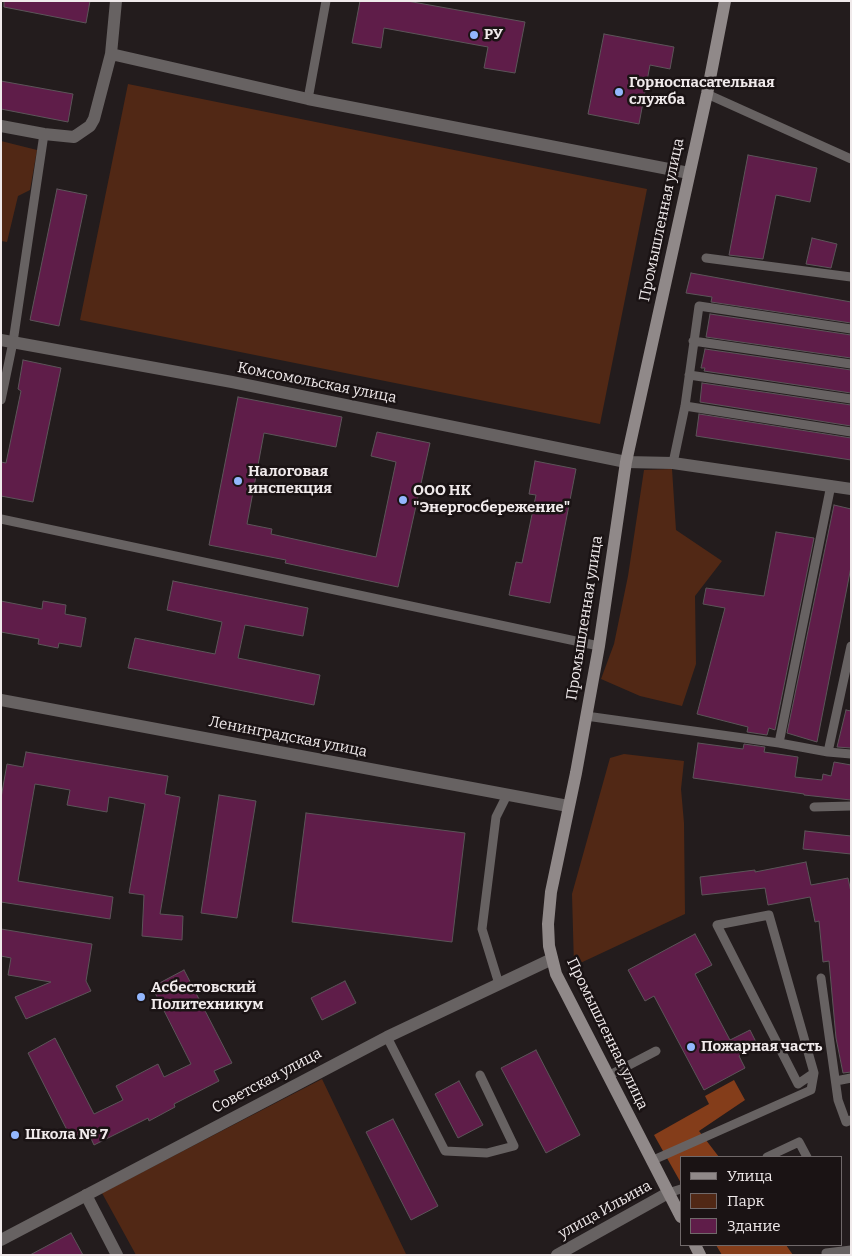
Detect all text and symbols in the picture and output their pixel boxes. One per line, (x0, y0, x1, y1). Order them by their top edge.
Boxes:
place label: РУ (484, 26, 503, 44)
marker: РУ (468, 29, 480, 41)
place label: Горноспасательная служба (629, 74, 775, 109)
marker: Горноспасательная служба (613, 86, 625, 98)
street label: Промышленная улица (636, 137, 688, 303)
street label: Комсомольская улица (236, 359, 398, 407)
place label: Налоговая инспекция (248, 463, 332, 498)
marker: Налоговая инспекция (232, 475, 244, 487)
place label: ООО НК "Энергосбережение" (413, 482, 570, 517)
marker: ООО НК "Энергосбережение" (397, 494, 409, 506)
street label: Промышленная улица (563, 534, 607, 702)
street label: Ленинградская улица (207, 713, 369, 761)
street label: Промышленная улица (562, 955, 652, 1113)
place label: Асбестовский Политехникум (151, 979, 263, 1014)
marker: Асбестовский Политехникум (135, 991, 147, 1003)
place label: Пожарная часть (701, 1038, 822, 1056)
marker: Пожарная часть (685, 1041, 697, 1053)
street label: Советская улица (209, 1045, 325, 1117)
place label: Школа № 7 (25, 1126, 108, 1144)
marker: Школа № 7 (9, 1129, 21, 1141)
legend (680, 1156, 842, 1246)
text: Улица (727, 1167, 773, 1185)
street label: улица Ильина (555, 1177, 655, 1243)
text: Парк (727, 1192, 764, 1210)
text: Здание (727, 1217, 781, 1235)

